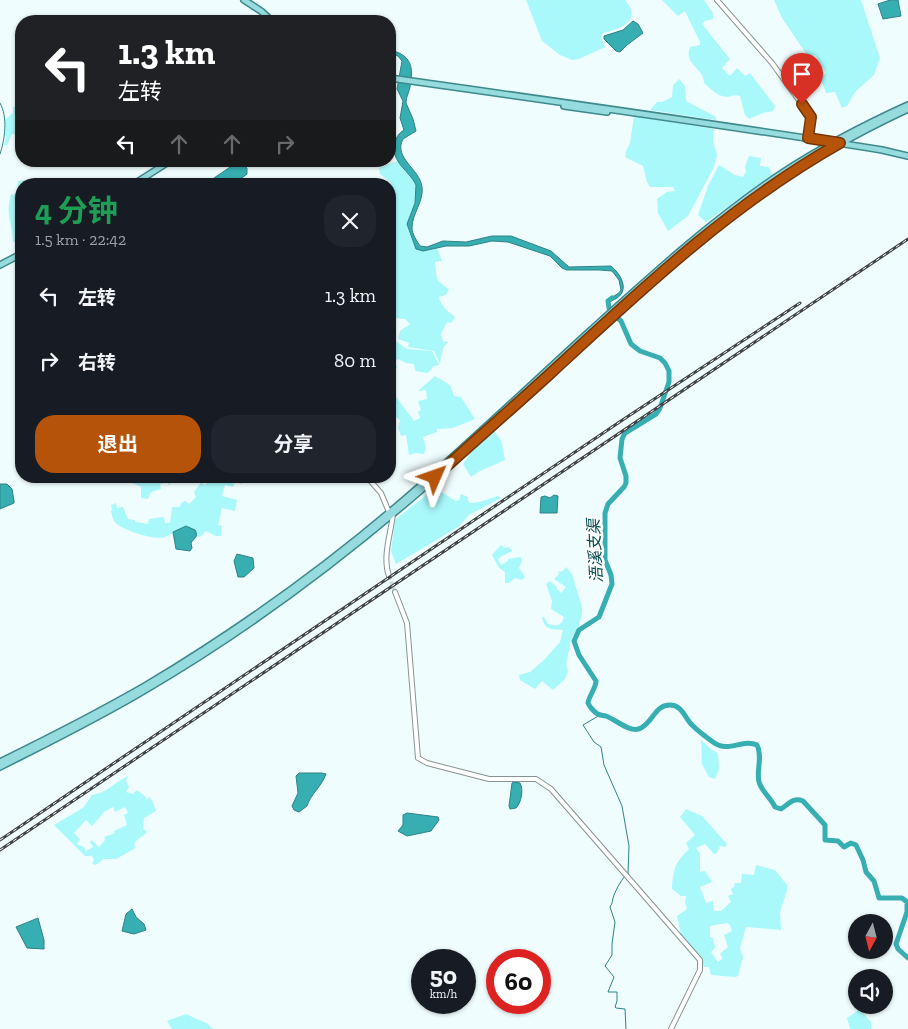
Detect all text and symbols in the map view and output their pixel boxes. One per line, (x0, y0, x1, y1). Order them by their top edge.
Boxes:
text: 1.3 km (118, 31, 215, 73)
icon: left (35, 35, 100, 100)
pin (781, 53, 823, 104)
icon: arrive (788, 60, 816, 88)
text: 左转 (118, 78, 162, 105)
icon: left (112, 130, 140, 158)
icon: ahead (165, 130, 193, 158)
icon: ahead (218, 130, 246, 158)
icon: right (271, 130, 299, 158)
text: 4 分钟 (35, 193, 118, 229)
button: close (324, 195, 376, 247)
text: 1.5 km · 22:42 (35, 230, 126, 249)
icon: left (35, 282, 63, 310)
text: 1.3 km (325, 284, 376, 307)
text: 左转 (78, 286, 116, 309)
icon: right (35, 347, 63, 375)
text: 80 m (334, 349, 376, 372)
text: 右转 (78, 351, 116, 374)
button: 退出 (35, 415, 201, 473)
button: 分享 (211, 415, 376, 473)
position arrow (408, 450, 460, 502)
water label: 浯溪支渠 (584, 517, 606, 583)
north arrow (848, 914, 892, 959)
map controls (848, 914, 893, 1014)
speed limit sign: 60 (486, 949, 551, 1014)
text: 50 (430, 960, 457, 990)
button: sound (848, 969, 893, 1014)
text: km/h (430, 987, 457, 1001)

